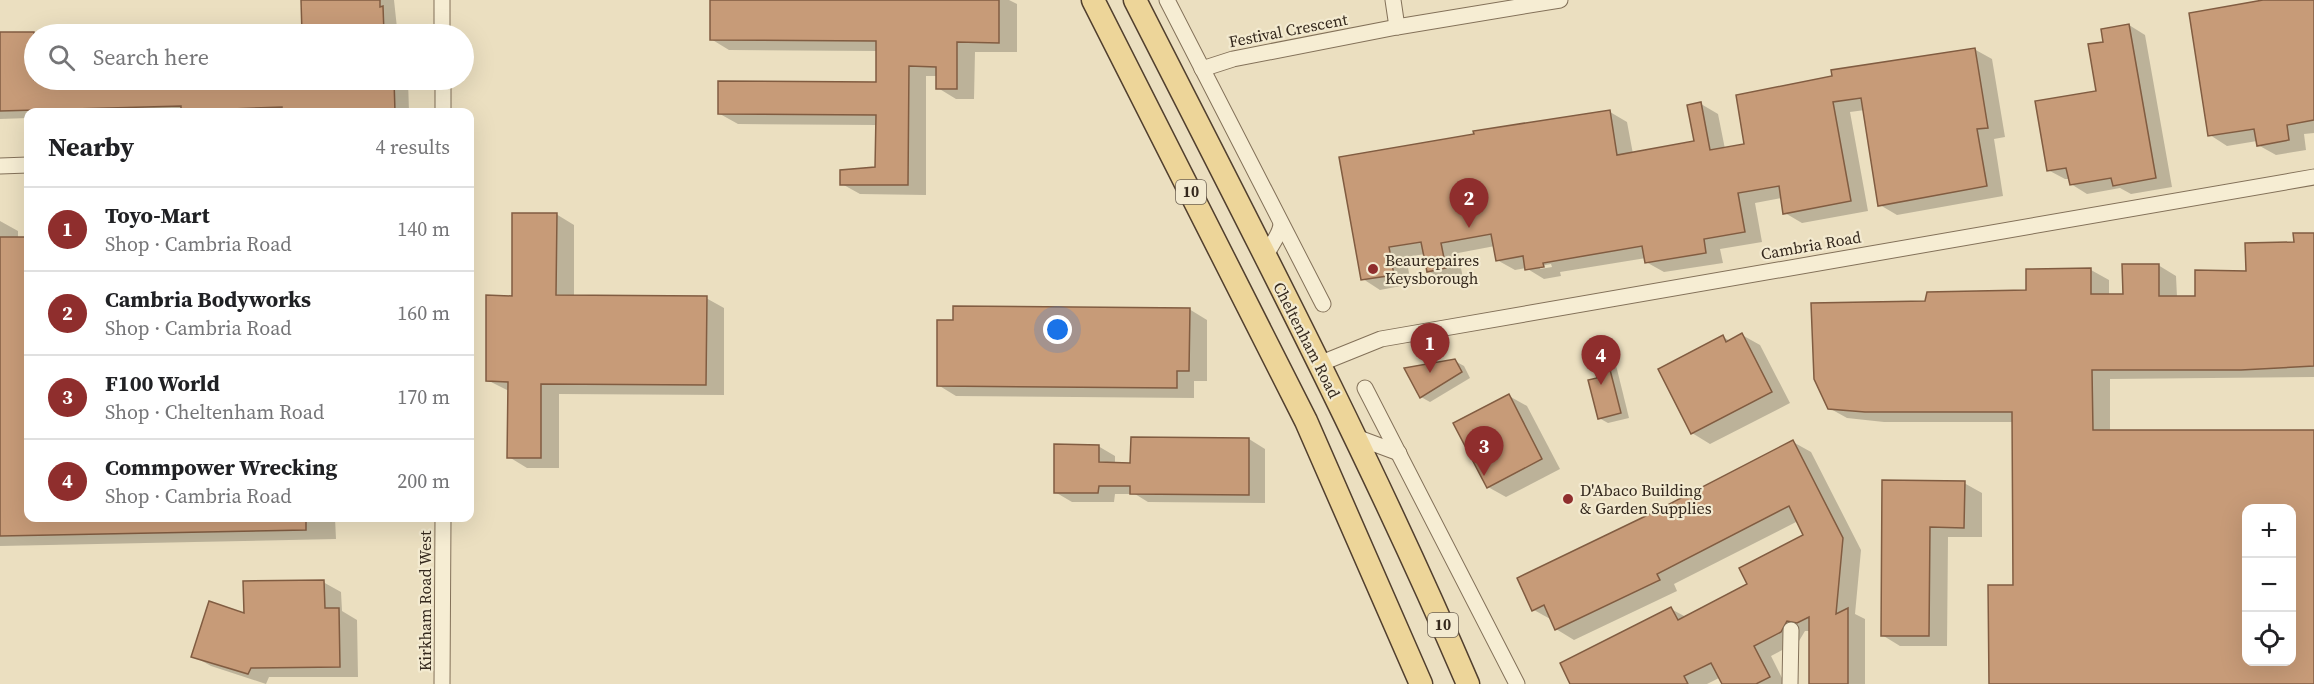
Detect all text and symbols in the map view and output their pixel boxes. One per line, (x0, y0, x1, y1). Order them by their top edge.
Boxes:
street label: Festival Crescent (1227, 8, 1350, 52)
search box (24, 24, 474, 90)
icon: search (45, 41, 78, 74)
text: Search here (93, 42, 209, 72)
text: Nearby (48, 129, 134, 165)
text: 4 results (375, 133, 450, 161)
pin: 2 (1450, 178, 1488, 228)
road number: 10 (1176, 180, 1206, 204)
text: Toyo-Mart (105, 200, 210, 230)
text: 1 (62, 215, 73, 243)
text: 140 m (397, 215, 450, 243)
street label: Cambria Road (1759, 225, 1863, 265)
text: Shop · Cambria Road (105, 230, 292, 258)
place label: Beaurepaires Keysborough (1385, 249, 1479, 289)
marker: Beaurepaires Keysborough (1366, 262, 1380, 276)
street label: Cheltenham Road (1268, 278, 1346, 402)
text: Cambria Bodyworks (105, 284, 311, 314)
text: 2 (62, 299, 73, 327)
text: 160 m (397, 299, 450, 327)
text: Shop · Cambria Road (105, 314, 292, 342)
your location (1043, 315, 1072, 344)
pin: 1 (1410, 324, 1450, 373)
pin: 4 (1582, 336, 1620, 385)
text: F100 World (105, 368, 220, 398)
text: 3 (62, 383, 73, 411)
text: 170 m (397, 383, 450, 411)
text: Shop · Cheltenham Road (105, 398, 324, 426)
pin: 3 (1464, 426, 1504, 476)
text: Commpower Wrecking (105, 452, 337, 482)
text: 4 (62, 467, 73, 495)
text: 200 m (397, 467, 450, 495)
place label: D'Abaco Building & Garden Supplies (1580, 479, 1712, 519)
text: Shop · Cambria Road (105, 482, 292, 510)
marker: D'Abaco Building & Garden Supplies (1561, 492, 1575, 506)
map controls (2242, 504, 2296, 666)
button: + (2242, 504, 2296, 558)
street label: Kirkham Road West (414, 530, 436, 671)
button: − (2242, 558, 2296, 612)
button: locate (2242, 612, 2296, 666)
road number: 10 (1428, 613, 1458, 637)

